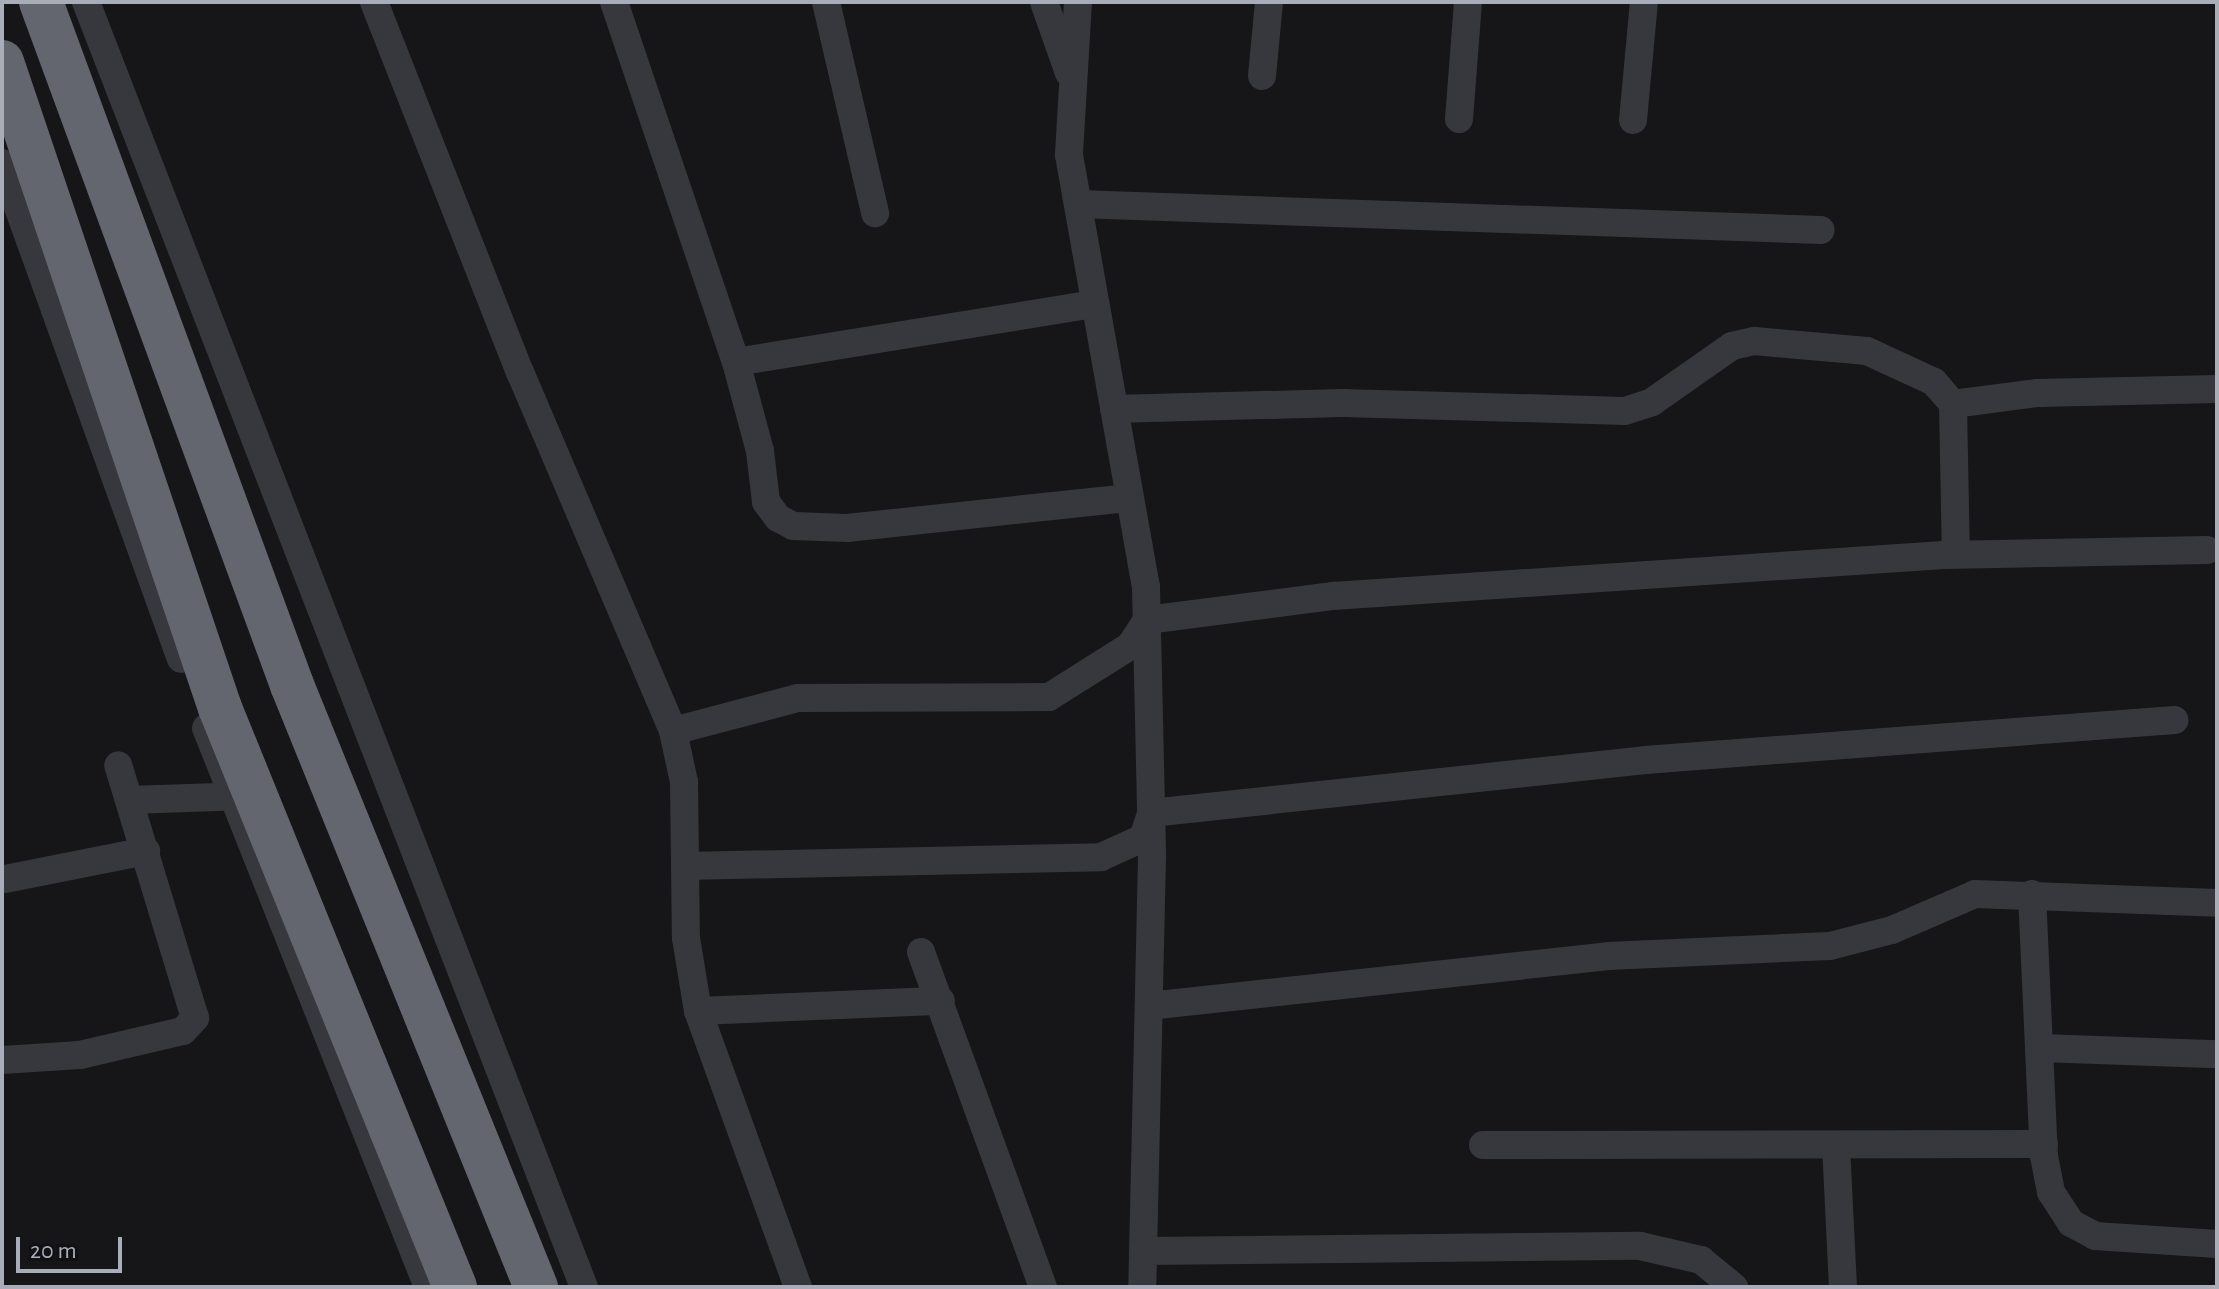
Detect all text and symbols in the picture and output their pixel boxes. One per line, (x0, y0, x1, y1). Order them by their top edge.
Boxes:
scale bar (20, 1221, 126, 1271)
text: 20 m (30, 1239, 77, 1263)

